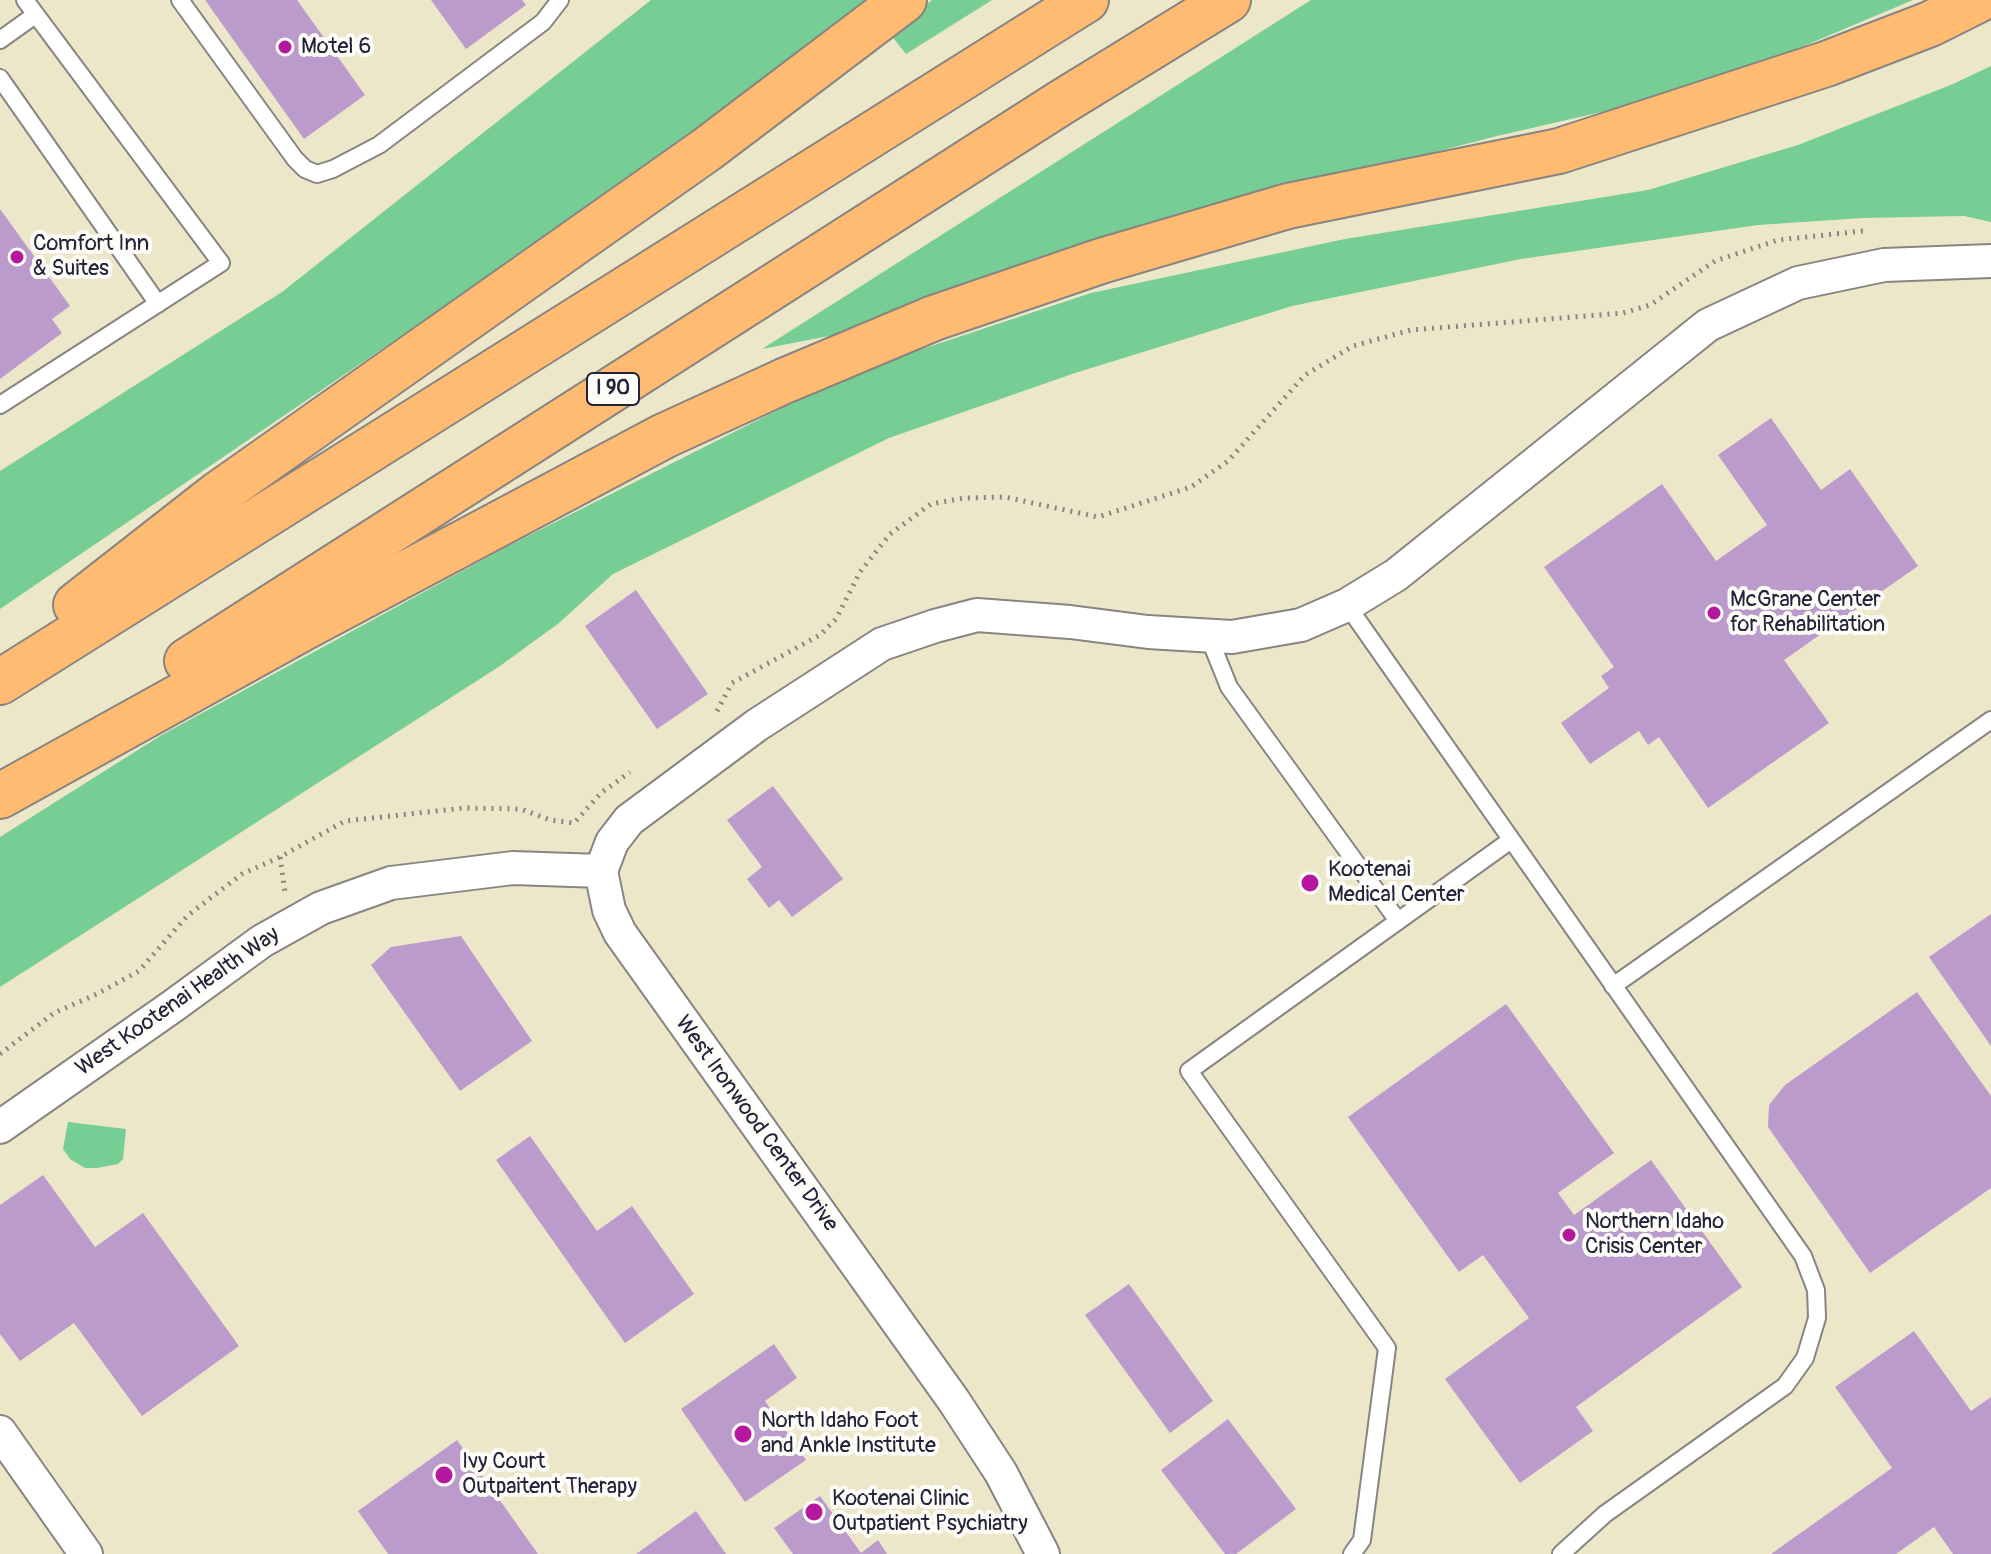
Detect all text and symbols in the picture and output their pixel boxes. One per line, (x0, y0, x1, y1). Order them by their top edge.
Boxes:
place label: Motel 6 (301, 34, 371, 60)
marker: Motel 6 (276, 38, 294, 56)
place label: Comfort Inn & Suites (33, 231, 149, 282)
marker: Comfort Inn & Suites (8, 248, 26, 266)
road number: I 90 (587, 373, 639, 405)
place label: McGrane Center for Rehabilitation (1730, 587, 1885, 638)
marker: McGrane Center for Rehabilitation (1705, 604, 1723, 622)
place label: Kootenai Medical Center (1328, 857, 1465, 908)
marker: Kootenai Medical Center (1299, 872, 1321, 894)
street label: West Kootenai Health Way (71, 922, 285, 1082)
street label: West Ironwood Center Drive (669, 1011, 843, 1237)
place label: Northern Idaho Crisis Center (1585, 1209, 1724, 1260)
marker: Northern Idaho Crisis Center (1560, 1226, 1578, 1244)
place label: North Idaho Foot and Ankle Institute (761, 1408, 936, 1460)
marker: North Idaho Foot and Ankle Institute (732, 1423, 754, 1445)
place label: Ivy Court Outpaitent Therapy (462, 1449, 637, 1500)
marker: Ivy Court Outpaitent Therapy (433, 1464, 455, 1486)
place label: Kootenai Clinic Outpatient Psychiatry (832, 1486, 1028, 1538)
marker: Kootenai Clinic Outpatient Psychiatry (803, 1501, 825, 1523)

